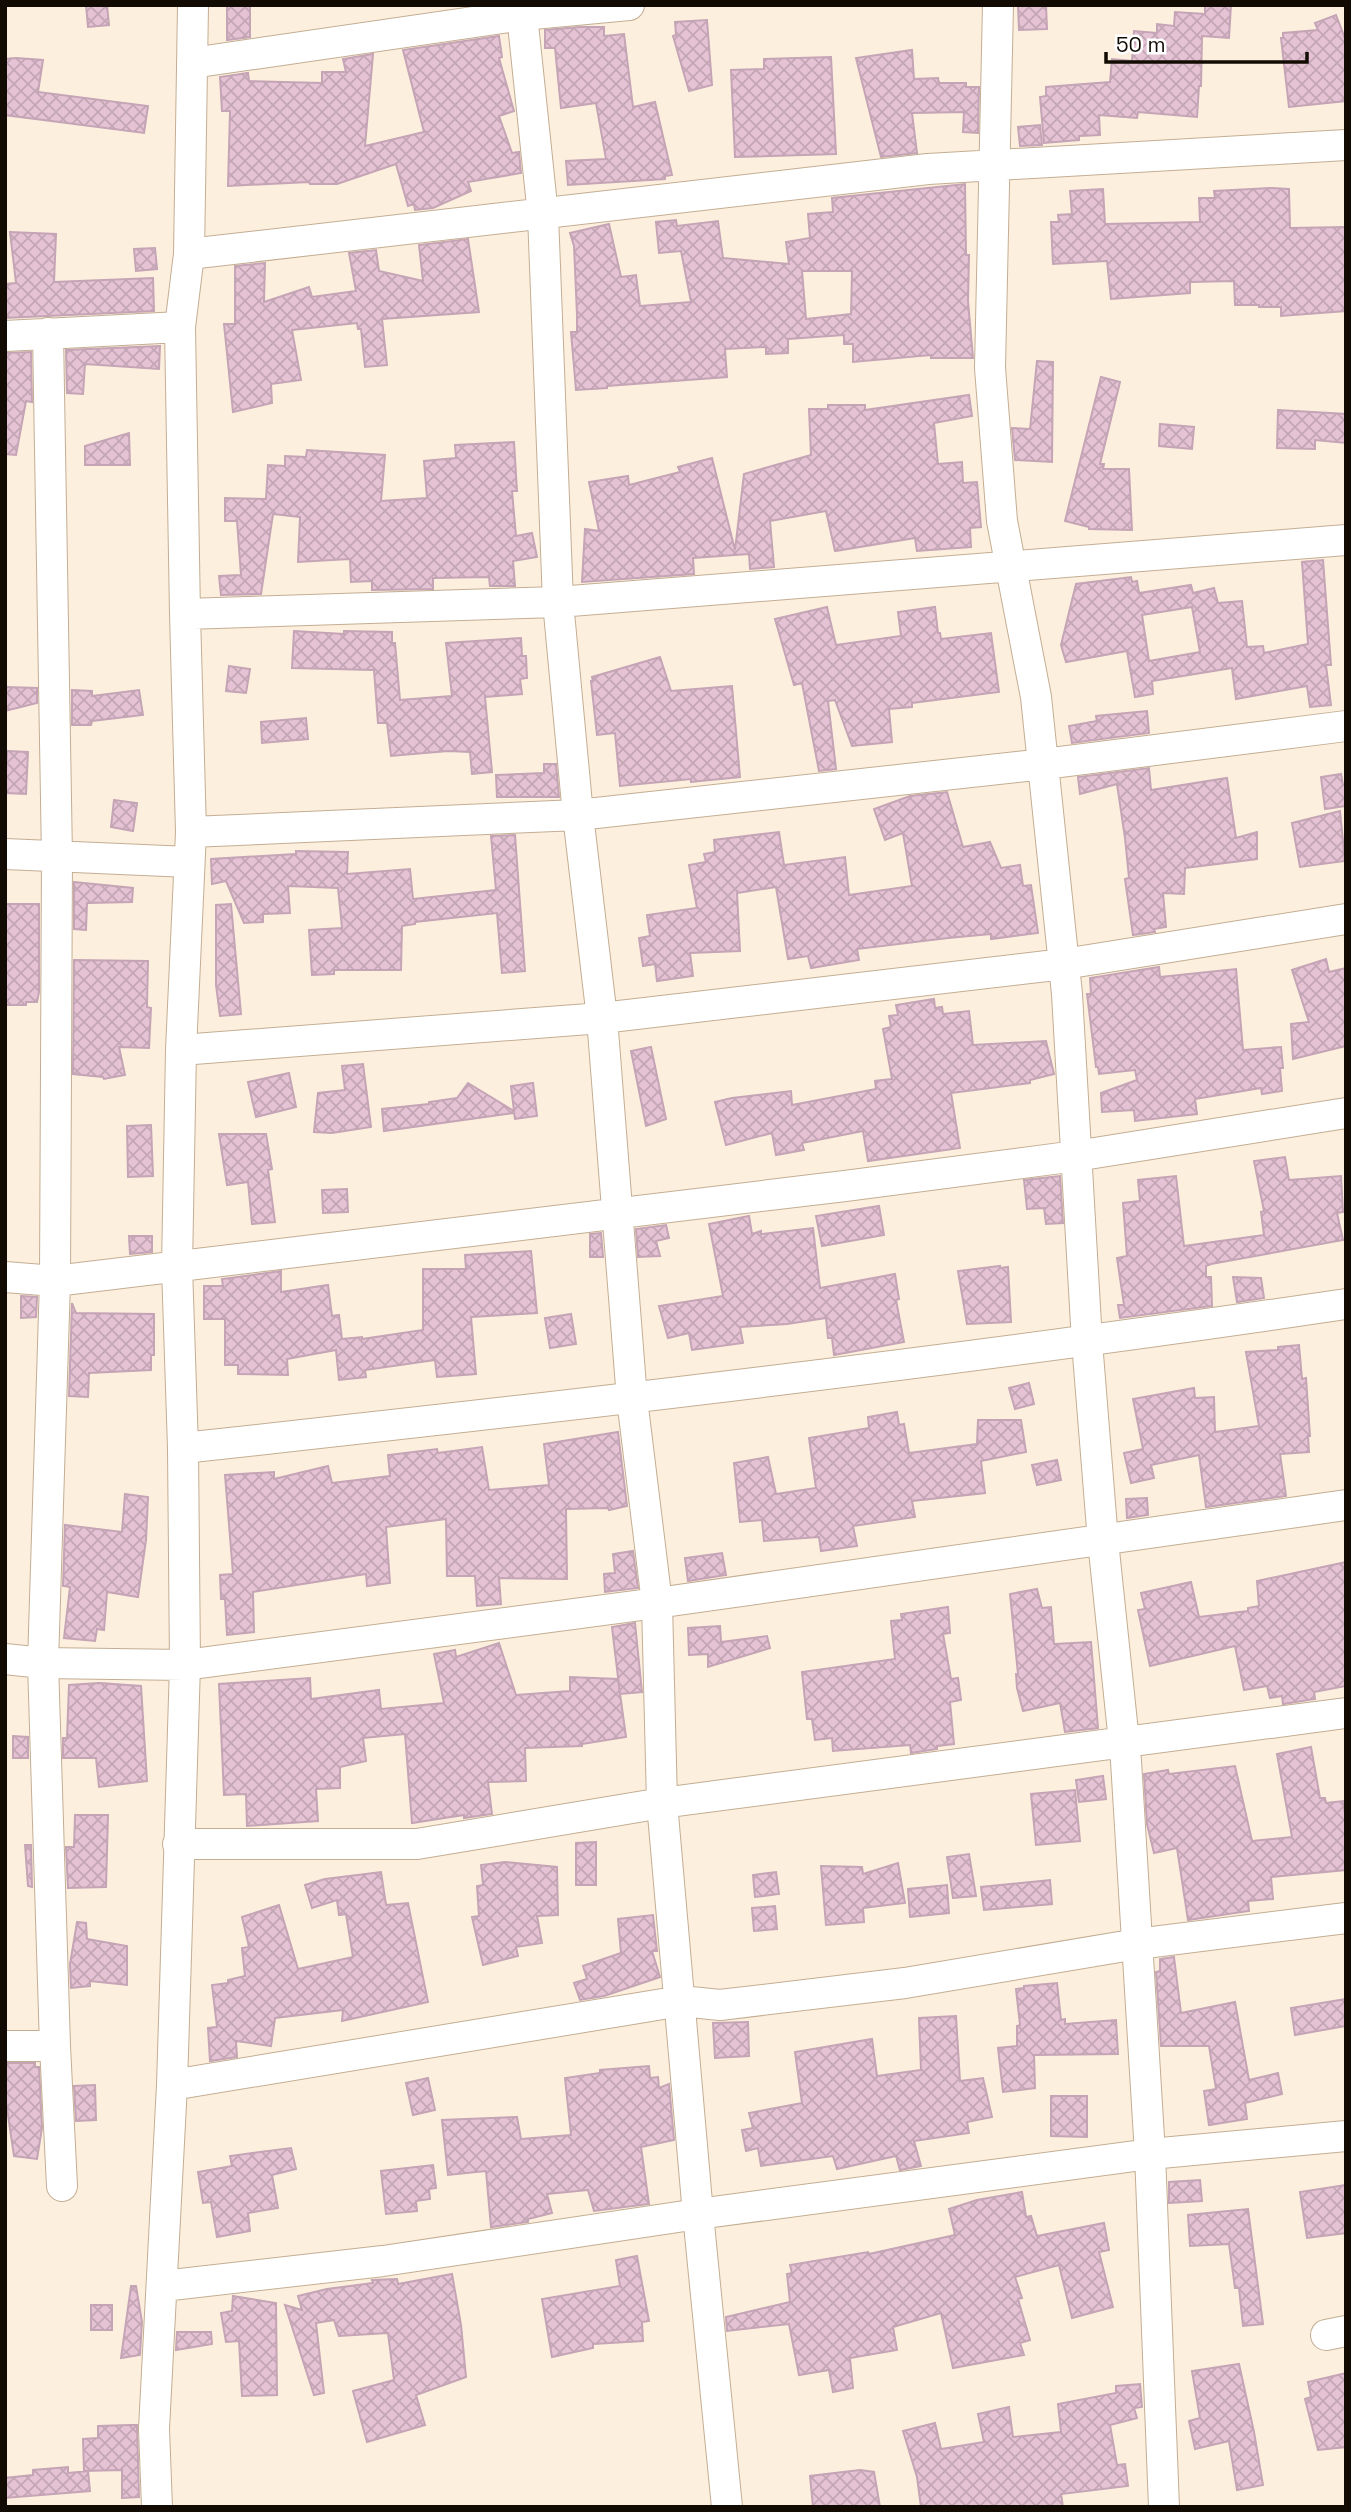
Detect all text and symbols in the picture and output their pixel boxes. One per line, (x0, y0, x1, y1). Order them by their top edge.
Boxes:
scale bar (1106, 21, 1307, 65)
text: 50 m (1116, 31, 1166, 58)

